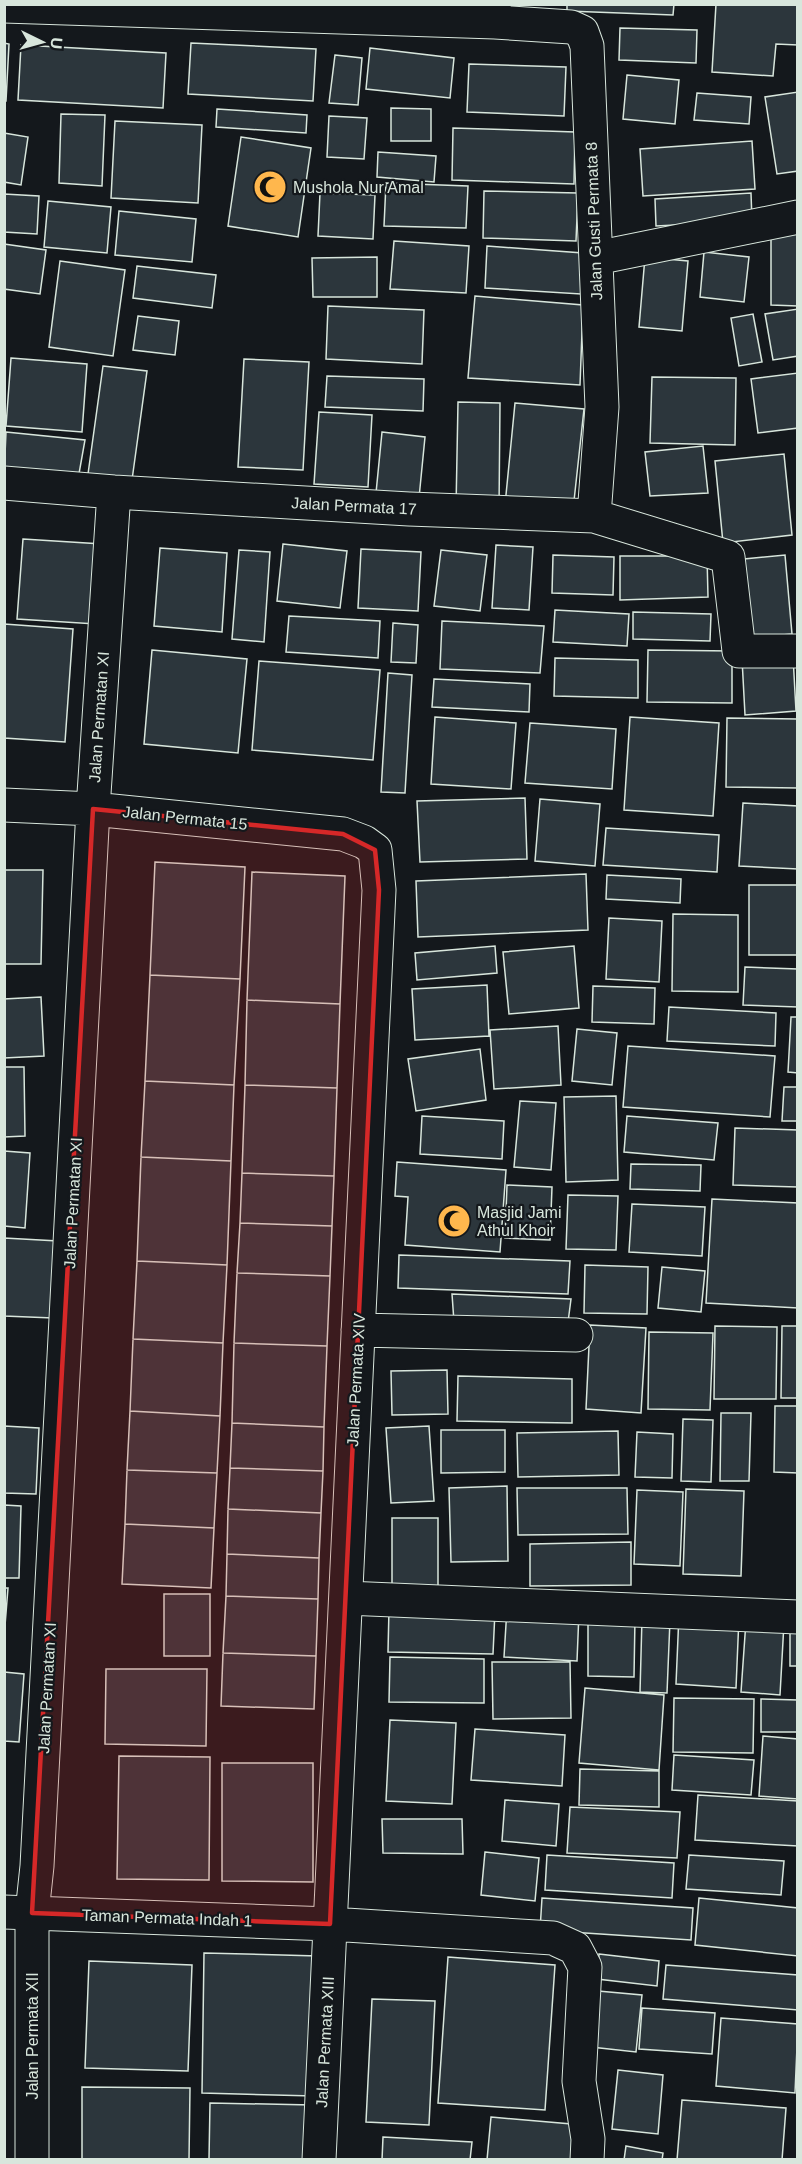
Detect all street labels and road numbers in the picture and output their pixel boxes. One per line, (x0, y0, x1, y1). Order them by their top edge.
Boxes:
street label: Jalan Gusti Permata 8 (583, 142, 605, 300)
street label: Jalan Permata 17 (291, 494, 417, 518)
street label: Jalan Permatan XI (86, 651, 112, 783)
street label: Jalan Permata 15 (122, 803, 248, 833)
street label: Jalan Permatan XI (61, 1137, 85, 1269)
street label: Jalan Permata XIV (344, 1313, 368, 1447)
street label: Jalan Permatan XI (35, 1622, 59, 1754)
street label: Taman Permata Indah 1 (81, 1907, 253, 1929)
street label: Jalan Permata XII (24, 1972, 41, 2100)
street label: Jalan Permata XIII (313, 1976, 337, 2108)

